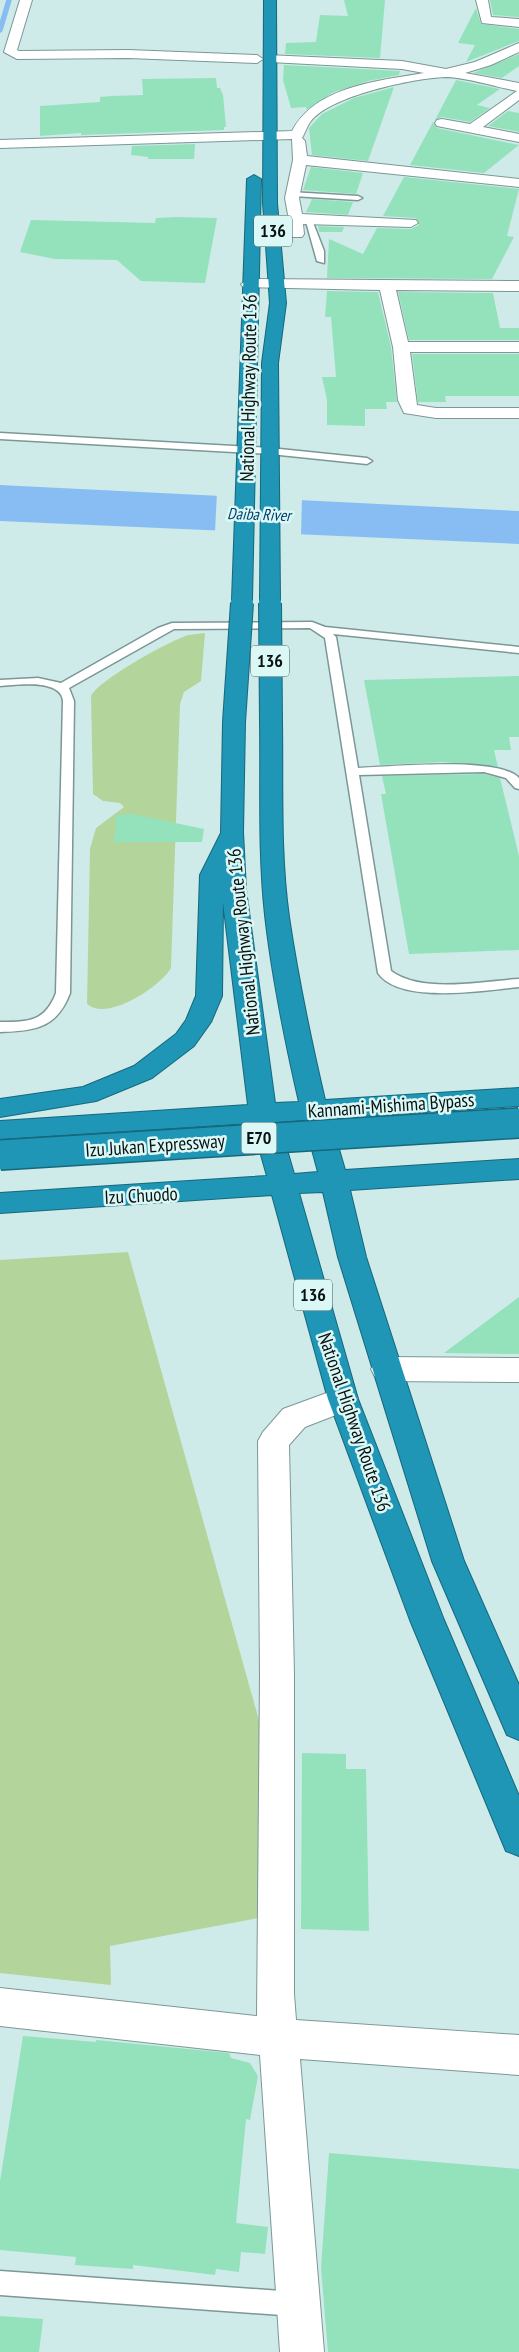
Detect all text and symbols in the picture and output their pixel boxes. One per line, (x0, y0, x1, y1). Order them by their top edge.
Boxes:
road number: 136 (254, 216, 292, 247)
street label: National Highway Route 136 (234, 294, 262, 482)
water label: Daiba River (227, 503, 294, 525)
road number: 136 (251, 646, 289, 676)
street label: National Highway Route 136 (221, 848, 265, 1036)
street label: Kannami-Mishima Bypass (307, 1087, 475, 1123)
road number: E70 (242, 1122, 276, 1154)
street label: Izu Jukan Expressway (84, 1128, 226, 1162)
street label: Izu Chuodo (104, 1181, 178, 1209)
road number: 136 (294, 1280, 332, 1310)
street label: National Highway Route 136 (313, 1329, 397, 1515)

